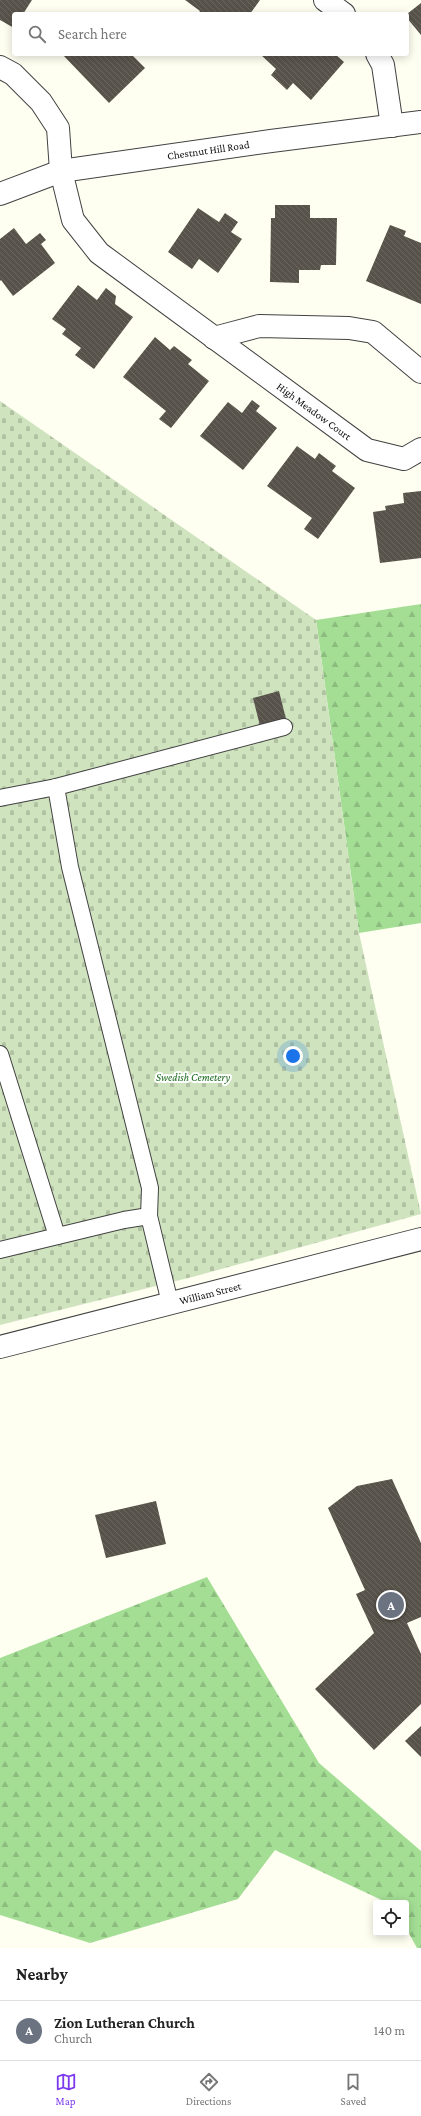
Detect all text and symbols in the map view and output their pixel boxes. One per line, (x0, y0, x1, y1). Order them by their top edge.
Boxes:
search box (12, 12, 409, 56)
icon: search (26, 23, 48, 45)
text: Search here (58, 26, 127, 42)
street label: Chestnut Hill Road (166, 138, 250, 162)
street label: High Meadow Court (275, 380, 354, 443)
your location (283, 1046, 303, 1066)
park label: Swedish Cemetery (156, 1071, 230, 1084)
street label: William Street (178, 1279, 243, 1307)
pin: A (378, 1590, 404, 1620)
map controls (373, 1900, 409, 1936)
button: locate (373, 1900, 409, 1936)
text: Nearby (16, 1965, 68, 1984)
text: Zion Lutheran Church (54, 2015, 195, 2031)
text: A (25, 2023, 33, 2038)
text: 140 m (374, 2023, 405, 2038)
text: Church (54, 2031, 92, 2046)
tab: Map (55, 2071, 77, 2107)
tab: Directions (186, 2071, 231, 2107)
tab: Saved (341, 2071, 366, 2107)

